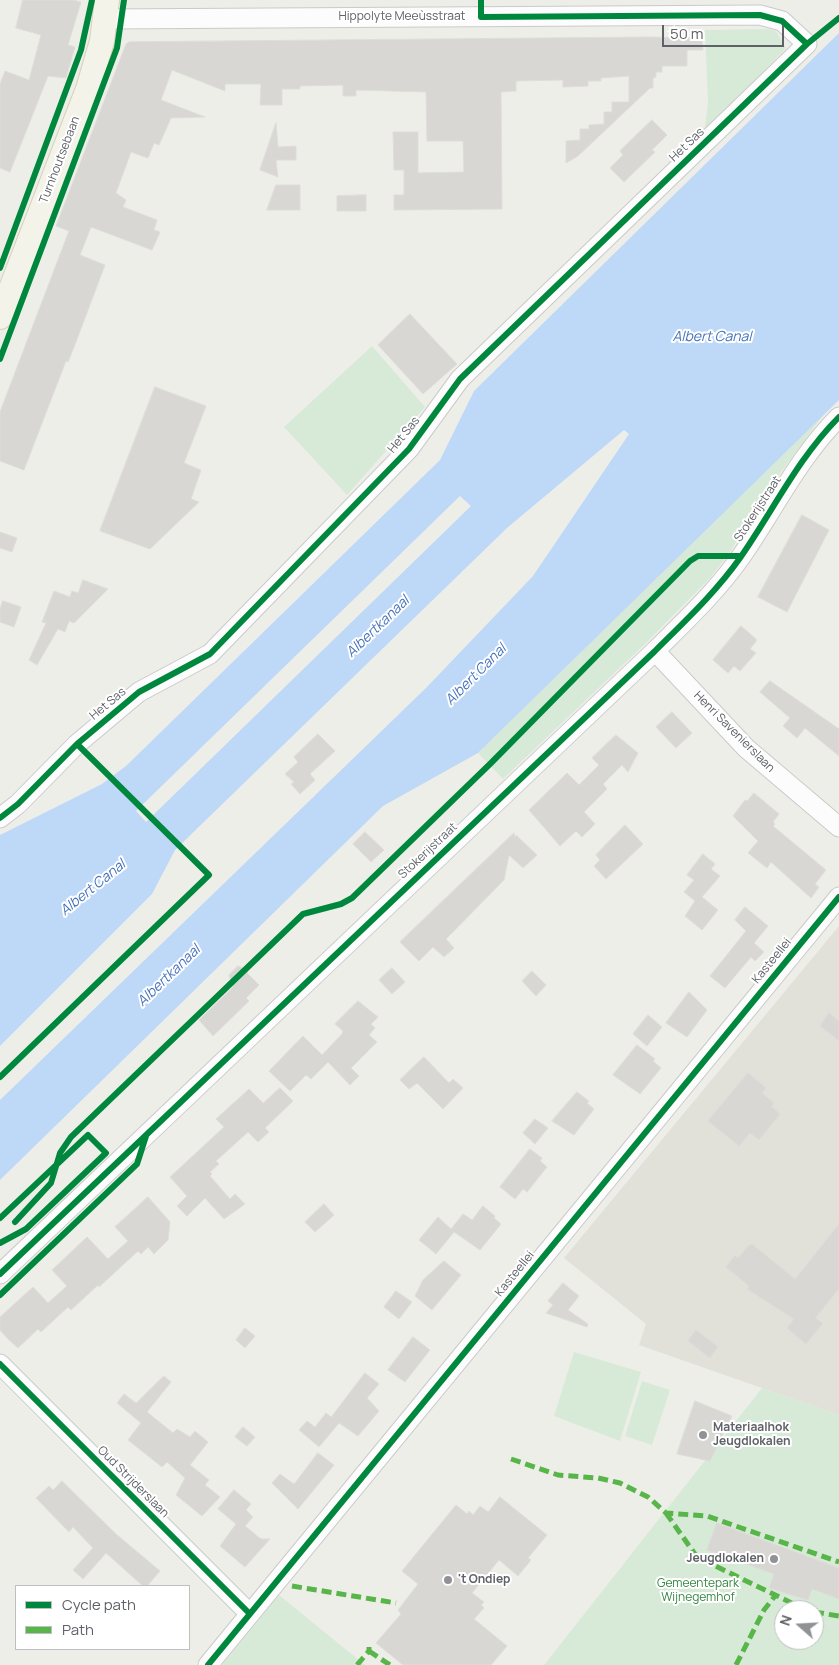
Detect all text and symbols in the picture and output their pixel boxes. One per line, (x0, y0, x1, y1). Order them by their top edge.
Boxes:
street label: Hippolyte Meeùsstraat (339, 10, 465, 24)
scale bar (664, 15, 786, 47)
text: 50 m (670, 23, 704, 44)
street label: Turnhoutsebaan (37, 114, 83, 206)
street label: Het Sas (667, 125, 707, 165)
water label: Albert Canal (672, 329, 752, 345)
street label: Het Sas (385, 414, 423, 456)
street label: Stokerijstraat (731, 473, 785, 545)
water label: Albertkanaal (343, 593, 413, 661)
water label: Albert Canal (442, 641, 510, 709)
street label: Het Sas (87, 685, 129, 723)
street label: Henri Savenierslaan (690, 688, 778, 776)
street label: Stokerijstraat (396, 820, 460, 882)
water label: Albert Canal (57, 857, 129, 919)
street label: Kasteellei (749, 935, 795, 987)
water label: Albertkanaal (134, 942, 204, 1010)
street label: Kasteellei (492, 1248, 538, 1300)
place label: Materiaalhok Jeugdlokalen (713, 1421, 791, 1449)
marker: Materiaalhok Jeugdlokalen (697, 1429, 709, 1441)
street label: Oud Strijderslaan (94, 1443, 172, 1521)
place label: Jeugdlokalen (686, 1552, 764, 1566)
marker: Jeugdlokalen (768, 1553, 780, 1565)
place label: 't Ondiep (458, 1573, 510, 1587)
marker: 't Ondiep (442, 1574, 454, 1586)
park label: Gemeentepark Wijnegemhof (657, 1577, 739, 1605)
legend (15, 1585, 190, 1650)
text: Cycle path (62, 1594, 136, 1615)
north arrow (774, 1600, 824, 1650)
text: N (775, 1612, 796, 1628)
text: Path (62, 1619, 94, 1640)

